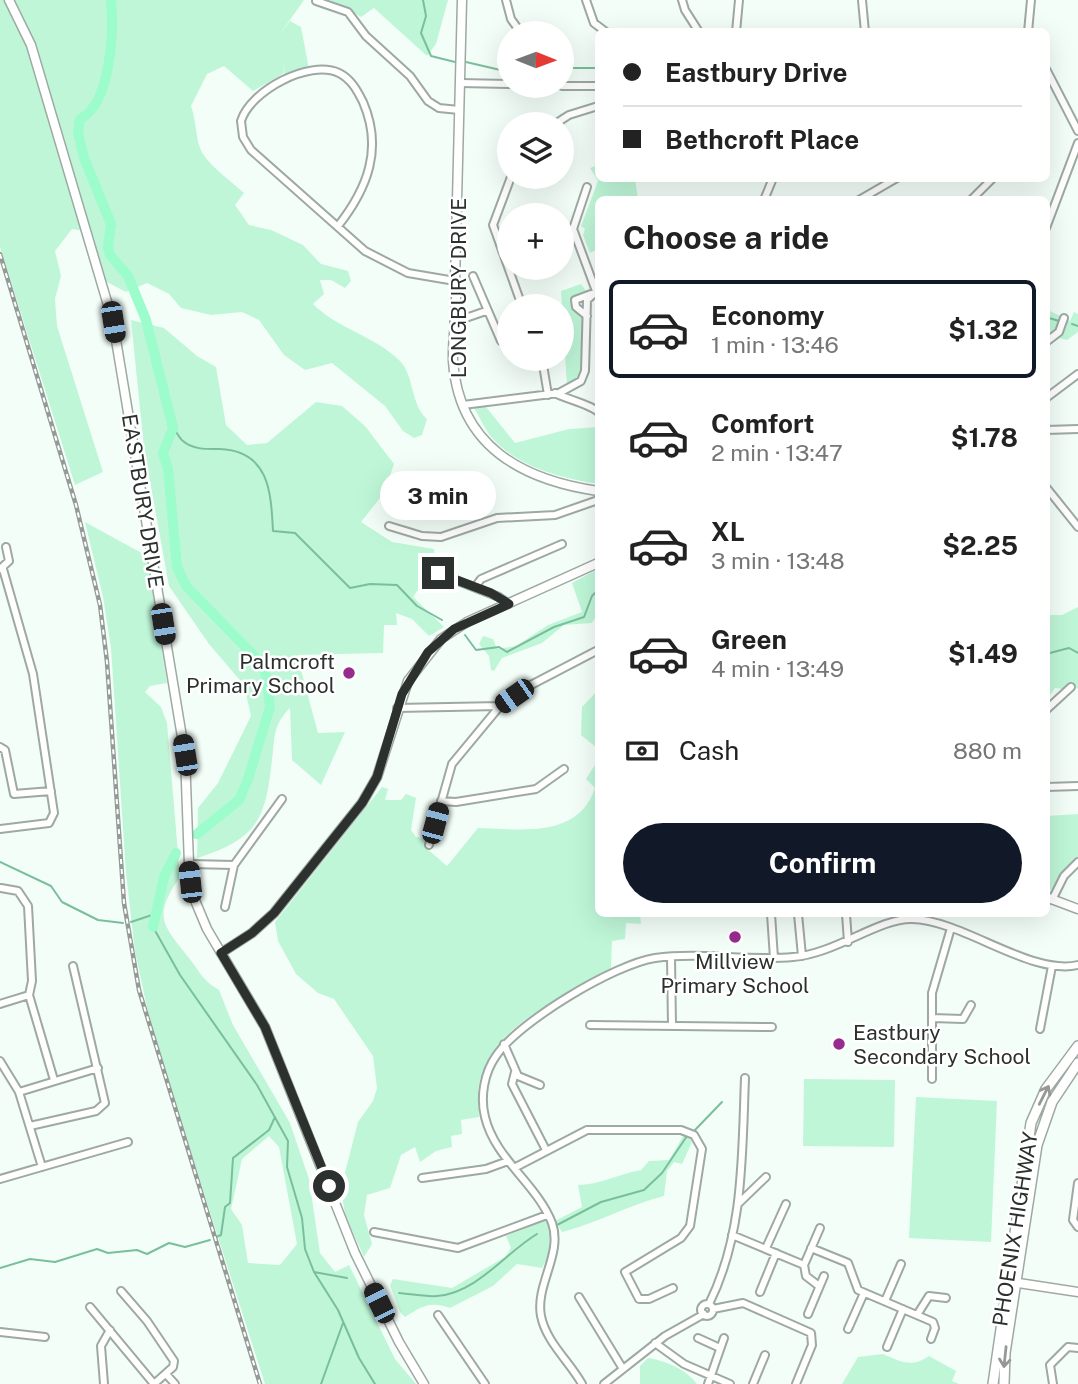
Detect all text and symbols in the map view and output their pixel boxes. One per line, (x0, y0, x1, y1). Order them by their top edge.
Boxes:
north arrow (497, 21, 574, 98)
map controls (497, 21, 574, 371)
text: Eastbury Drive (665, 57, 848, 88)
button: layers (497, 112, 574, 189)
text: Bethcroft Place (665, 124, 859, 155)
street label: LONGBURY DRIVE (446, 198, 471, 378)
button: + (497, 203, 574, 280)
text: Choose a ride (623, 219, 829, 256)
button: − (497, 294, 574, 371)
icon: car (627, 298, 690, 361)
car (100, 300, 127, 344)
text: Economy (711, 300, 824, 331)
text: $1.32 (948, 314, 1018, 345)
text: 1 min · 13:46 (711, 331, 839, 358)
icon: car (627, 406, 690, 469)
text: Comfort (711, 408, 814, 439)
street label: EASTBURY DRIVE (117, 412, 169, 590)
text: $1.78 (951, 422, 1018, 453)
text: 2 min · 13:47 (711, 439, 843, 466)
callout: 3 min (380, 472, 496, 520)
text: 3 min (408, 482, 468, 509)
icon: car (627, 514, 690, 577)
text: XL (711, 516, 745, 547)
text: $2.25 (942, 530, 1018, 561)
text: 3 min · 13:48 (711, 547, 845, 574)
route end (422, 557, 454, 589)
car (150, 602, 177, 646)
icon: car (627, 622, 690, 685)
text: Green (711, 624, 787, 655)
text: $1.49 (948, 638, 1018, 669)
place label: Palmcroft Primary School (186, 649, 335, 698)
text: 4 min · 13:49 (711, 655, 844, 682)
marker: Palmcroft Primary School (341, 665, 357, 681)
car (491, 675, 538, 717)
icon: cash (623, 732, 661, 770)
car (172, 733, 199, 777)
text: Cash (679, 735, 739, 766)
text: 880 m (953, 737, 1022, 764)
car (420, 800, 451, 846)
button: Confirm (623, 823, 1022, 903)
car (178, 860, 203, 904)
marker: Millview Primary School (727, 929, 743, 945)
place label: Millview Primary School (661, 949, 809, 998)
place label: Eastbury Secondary School (853, 1020, 1031, 1069)
marker: Eastbury Secondary School (831, 1036, 847, 1052)
one-way arrow (1037, 1085, 1051, 1106)
street label: PHOENIX HIGHWAY (987, 1130, 1043, 1328)
route start (313, 1170, 345, 1202)
car (361, 1280, 398, 1326)
one-way arrow (998, 1345, 1011, 1368)

